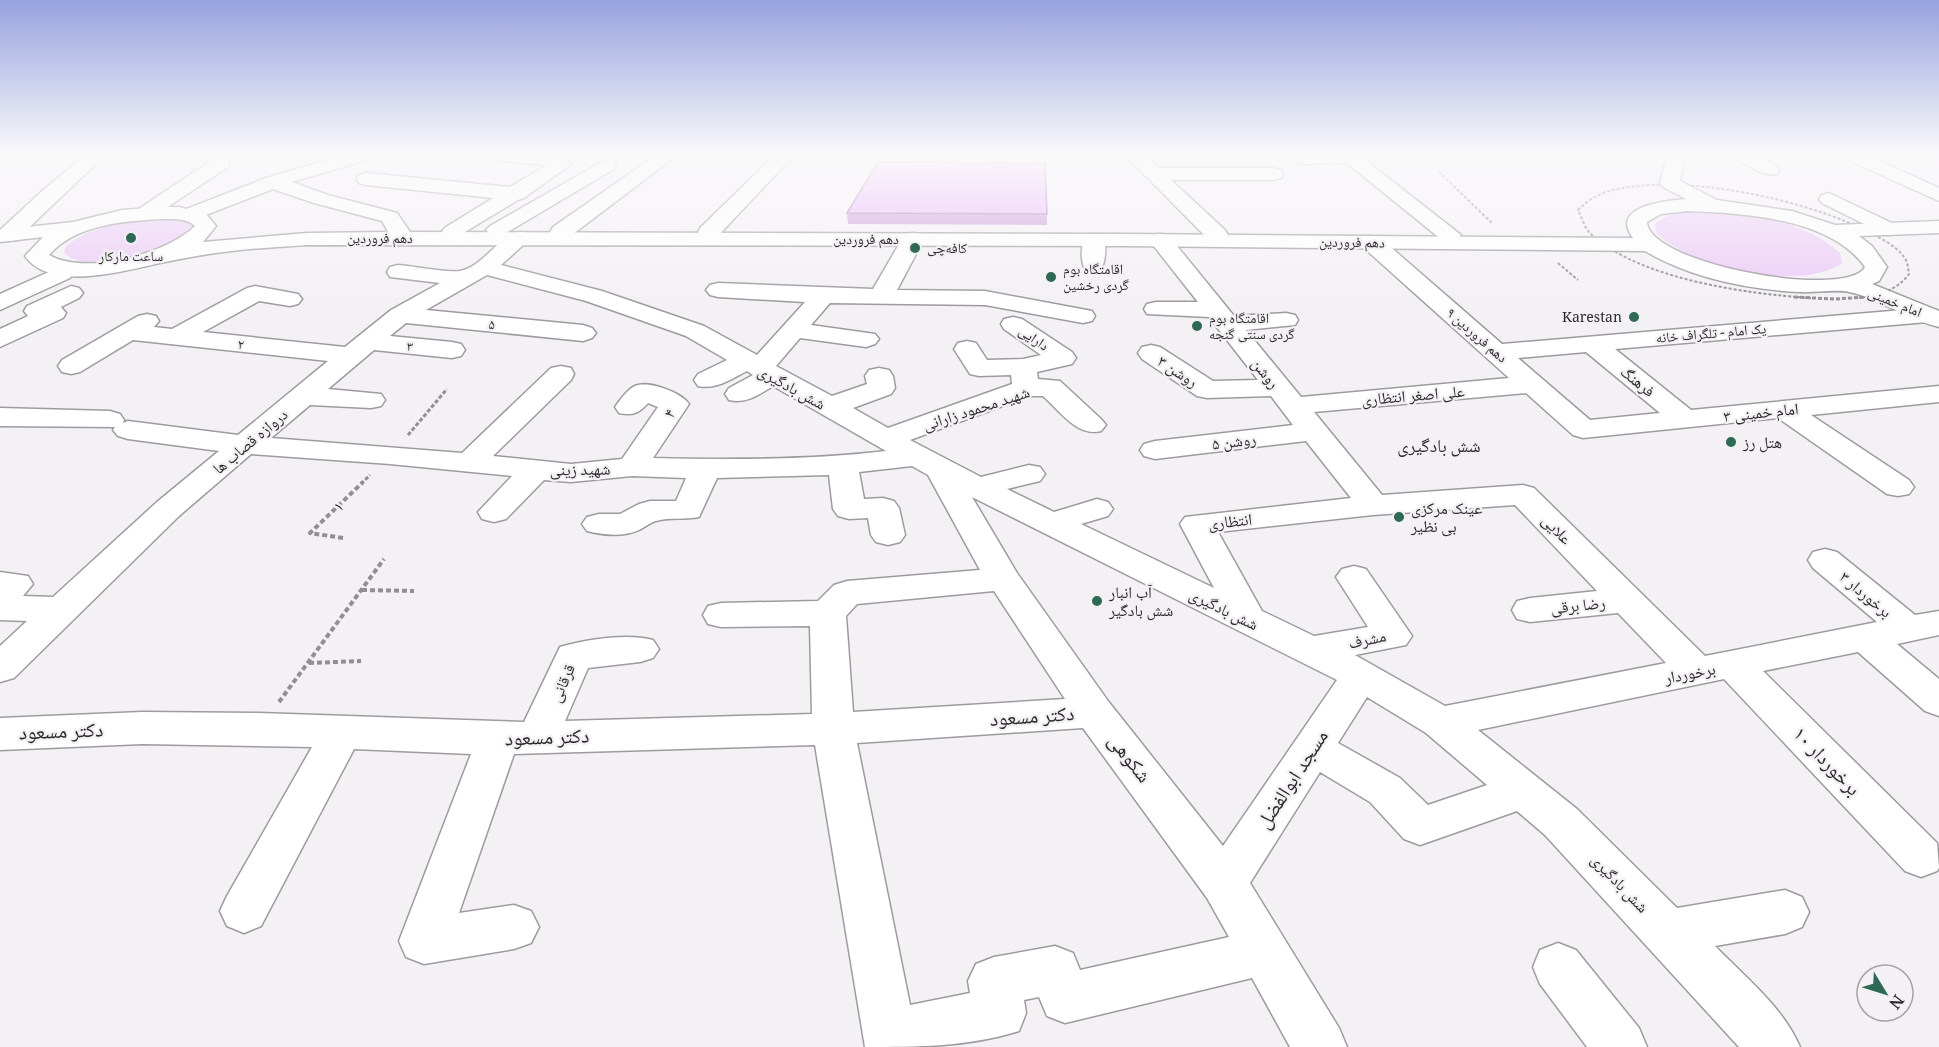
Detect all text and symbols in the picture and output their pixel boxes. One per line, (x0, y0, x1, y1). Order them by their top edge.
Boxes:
street label: دهم فروردین (347, 228, 413, 252)
street label: دهم فروردین (833, 229, 899, 253)
marker: ساعت مارکار (124, 231, 138, 245)
street label: دهم فروردین (1319, 231, 1385, 257)
place label: کافه‌چی (927, 238, 967, 262)
marker: کافه‌چی (908, 241, 922, 255)
place label: ساعت مارکار (98, 246, 163, 270)
place label: اقامتگاه بوم گردی رخشین (1063, 259, 1129, 299)
marker: اقامتگاه بوم گردی رخشین (1044, 270, 1058, 284)
street label: امام خمینی (1863, 282, 1925, 326)
street label: دهم فروردین ۹ (1439, 303, 1512, 370)
place label: Karestan (1562, 307, 1622, 331)
place label: اقامتگاه بوم گردی سنتی گنجه (1209, 308, 1295, 348)
marker: Karestan (1627, 310, 1641, 324)
street label: ۵ (487, 314, 496, 338)
street label: یک امام - تلگراف خانه (1655, 318, 1768, 352)
marker: اقامتگاه بوم گردی سنتی گنجه (1190, 319, 1204, 333)
street label: دارایی (1013, 321, 1053, 359)
street label: ۲ (236, 334, 245, 358)
street label: ۳ (405, 336, 414, 360)
street label: روشن ۳ (1151, 350, 1203, 396)
street label: روشن (1243, 353, 1285, 396)
street label: شش بادگیری (752, 359, 830, 419)
street label: فرهنگ (1613, 360, 1660, 406)
street label: شهید محمود زارانی (920, 380, 1034, 440)
street label: علی اصغر انتظاری (1360, 380, 1466, 415)
street label: امام خمینی ۳ (1722, 397, 1800, 432)
street label: دروازه قصاب ها (208, 403, 295, 483)
street label: ۴ (658, 404, 684, 425)
street label: روشن ۵ (1211, 427, 1258, 460)
place label: هتل رز (1742, 431, 1782, 458)
district label: شش بادگیری (1397, 433, 1481, 463)
marker: هتل رز (1724, 435, 1738, 449)
street label: شهید زینی (549, 457, 611, 486)
street label: ۱ (328, 496, 352, 520)
place label: عینک مرکزی بی نظیر (1410, 497, 1482, 542)
street label: انتظاری (1207, 508, 1254, 539)
street label: علایی (1534, 509, 1577, 552)
marker: عینک مرکزی بی نظیر (1392, 510, 1406, 524)
street label: برخوردار ۳ (1832, 566, 1897, 626)
place label: آب انبار شش بادگیر (1108, 581, 1173, 626)
street label: شش بادگیری (1184, 583, 1262, 640)
street label: رضا برقی (1550, 591, 1607, 624)
marker: آب انبار شش بادگیر (1090, 594, 1104, 608)
street label: مشرف (1346, 624, 1389, 659)
street label: برخوردار (1662, 657, 1718, 694)
street label: قرقانی (544, 661, 585, 707)
street label: دکتر مسعود (989, 699, 1076, 739)
street label: دکتر مسعود (18, 716, 104, 752)
street label: برخوردار ۱۰ (1783, 720, 1867, 806)
street label: دکتر مسعود (504, 722, 590, 758)
street label: مسجد ابوالفضل (1249, 724, 1340, 837)
street label: شکوهی (1097, 727, 1158, 792)
street label: شش بادگیری (1583, 849, 1654, 921)
north arrow (1855, 963, 1915, 1023)
text: N (1880, 987, 1909, 1014)

